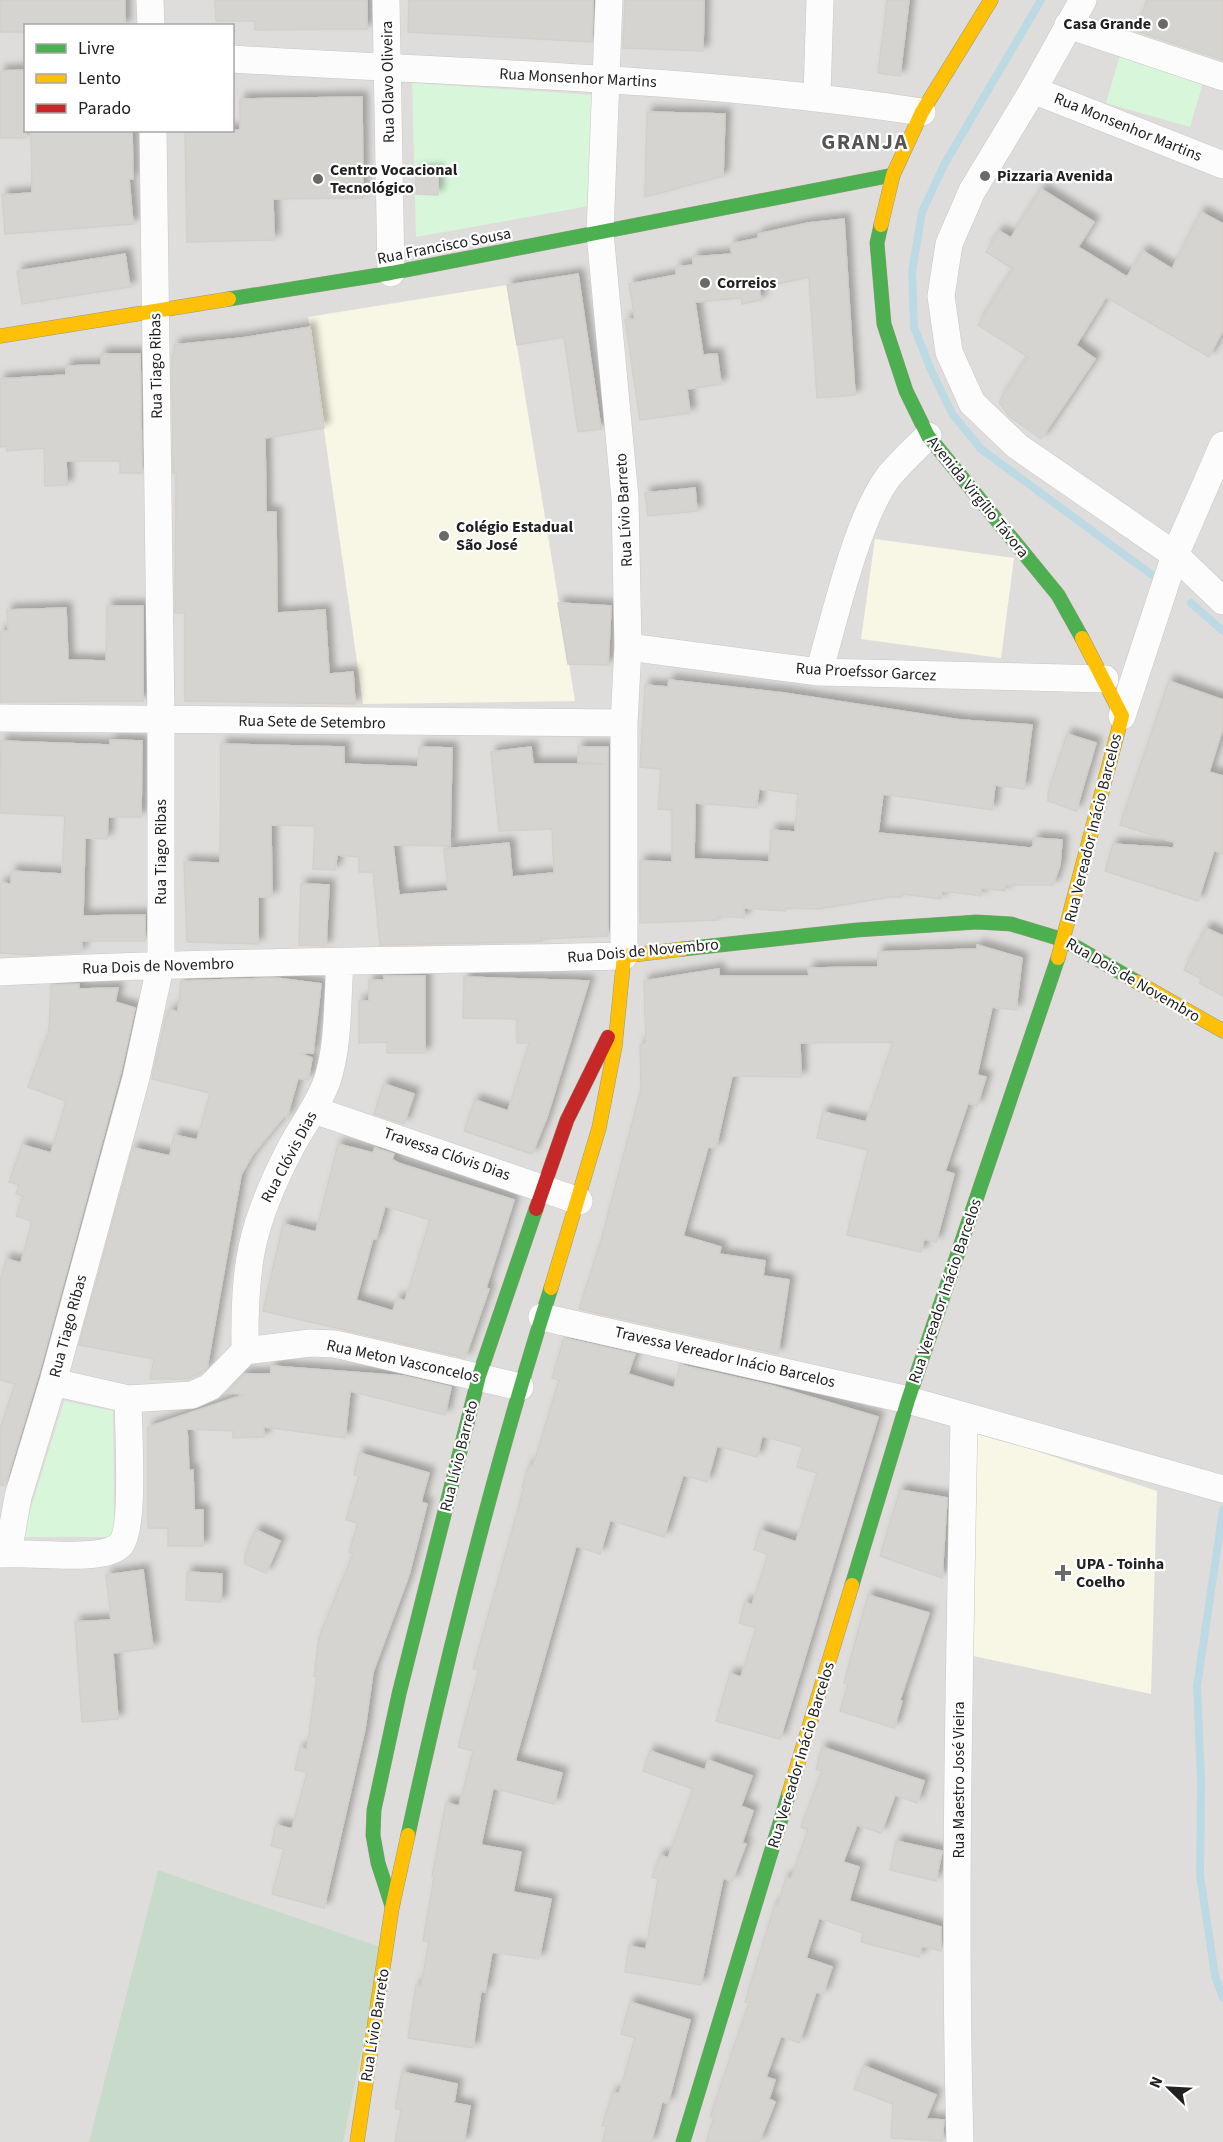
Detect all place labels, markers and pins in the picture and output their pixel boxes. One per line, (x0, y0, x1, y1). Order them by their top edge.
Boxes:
place label: Casa Grande (1063, 13, 1151, 35)
marker: Casa Grande (1156, 17, 1170, 31)
place label: Centro Vocacional Tecnológico (330, 159, 458, 199)
place label: Pizzaria Avenida (997, 165, 1113, 187)
marker: Pizzaria Avenida (978, 169, 992, 183)
marker: Centro Vocacional Tecnológico (311, 172, 325, 186)
place label: Correios (717, 272, 776, 294)
marker: Correios (698, 276, 712, 290)
place label: Colégio Estadual São José (456, 516, 573, 556)
marker: Colégio Estadual São José (437, 529, 451, 543)
place label: UPA - Toinha Coelho (1076, 1553, 1164, 1593)
marker: UPA - Toinha Coelho (1054, 1564, 1072, 1582)

